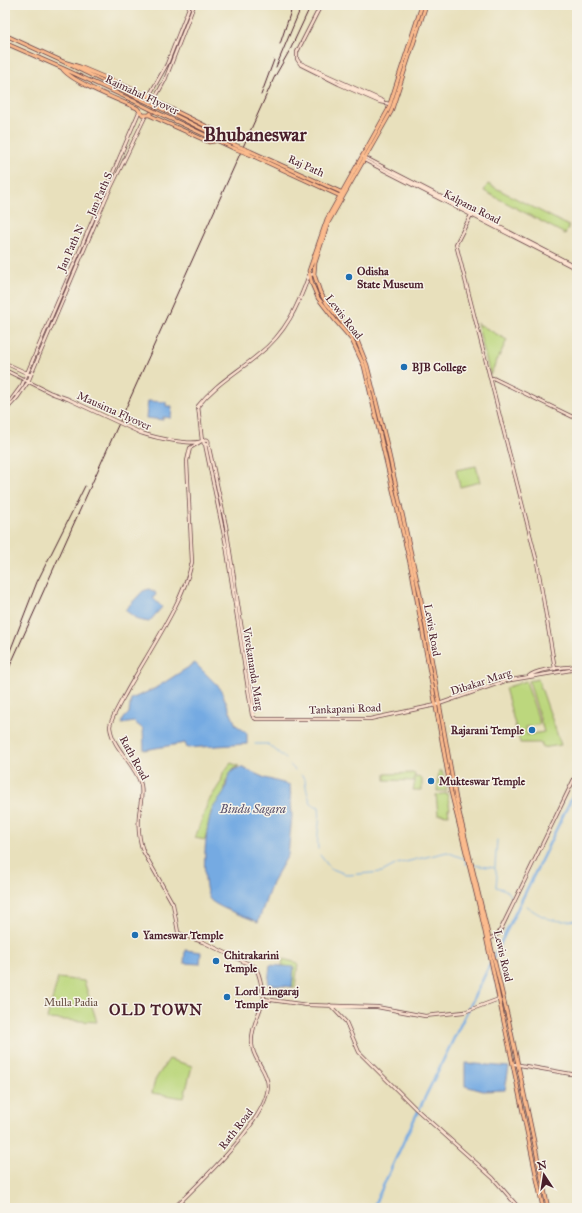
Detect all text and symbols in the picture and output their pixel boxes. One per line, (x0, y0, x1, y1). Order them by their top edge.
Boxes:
street label: Rajmahal Flyover (103, 72, 182, 118)
district label: Bhubaneswar (203, 123, 307, 146)
street label: Raj Path (286, 152, 326, 180)
street label: Jan Path S (84, 170, 116, 219)
street label: Kalpana Road (441, 187, 503, 227)
street label: Jan Path N (55, 223, 88, 275)
place label: Odisha State Museum (357, 265, 424, 291)
marker: Odisha State Museum (344, 272, 354, 282)
street label: Lewis Road (323, 292, 366, 342)
place label: BJB College (412, 361, 467, 375)
marker: BJB College (399, 362, 409, 372)
street label: Mausima Flyover (75, 389, 154, 433)
street label: Lewis Road (421, 603, 443, 658)
street label: Vivekananda Marg (240, 625, 266, 713)
street label: Dibakar Marg (449, 666, 514, 698)
street label: Tankapani Road (309, 701, 382, 717)
place label: Rajarani Temple (451, 724, 524, 738)
marker: Rajarani Temple (527, 725, 537, 735)
street label: Rath Road (117, 734, 152, 783)
place label: Mukteswar Temple (439, 775, 526, 789)
marker: Mukteswar Temple (426, 776, 436, 786)
water label: Bindu Sagara (219, 802, 286, 816)
place label: Yameswar Temple (142, 929, 224, 943)
street label: Lewis Road (491, 929, 515, 984)
marker: Yameswar Temple (130, 930, 140, 940)
place label: Chitrakarini Temple (223, 949, 280, 976)
marker: Chitrakarini Temple (211, 956, 221, 966)
place label: Lord Lingaraj Temple (234, 985, 299, 1012)
marker: Lord Lingaraj Temple (222, 992, 232, 1002)
park label: Mulla Padia (44, 996, 98, 1009)
district label: OLD TOWN (109, 1001, 203, 1019)
street label: Rath Road (216, 1106, 256, 1152)
north arrow (524, 1155, 564, 1195)
text: N (536, 1158, 549, 1173)

